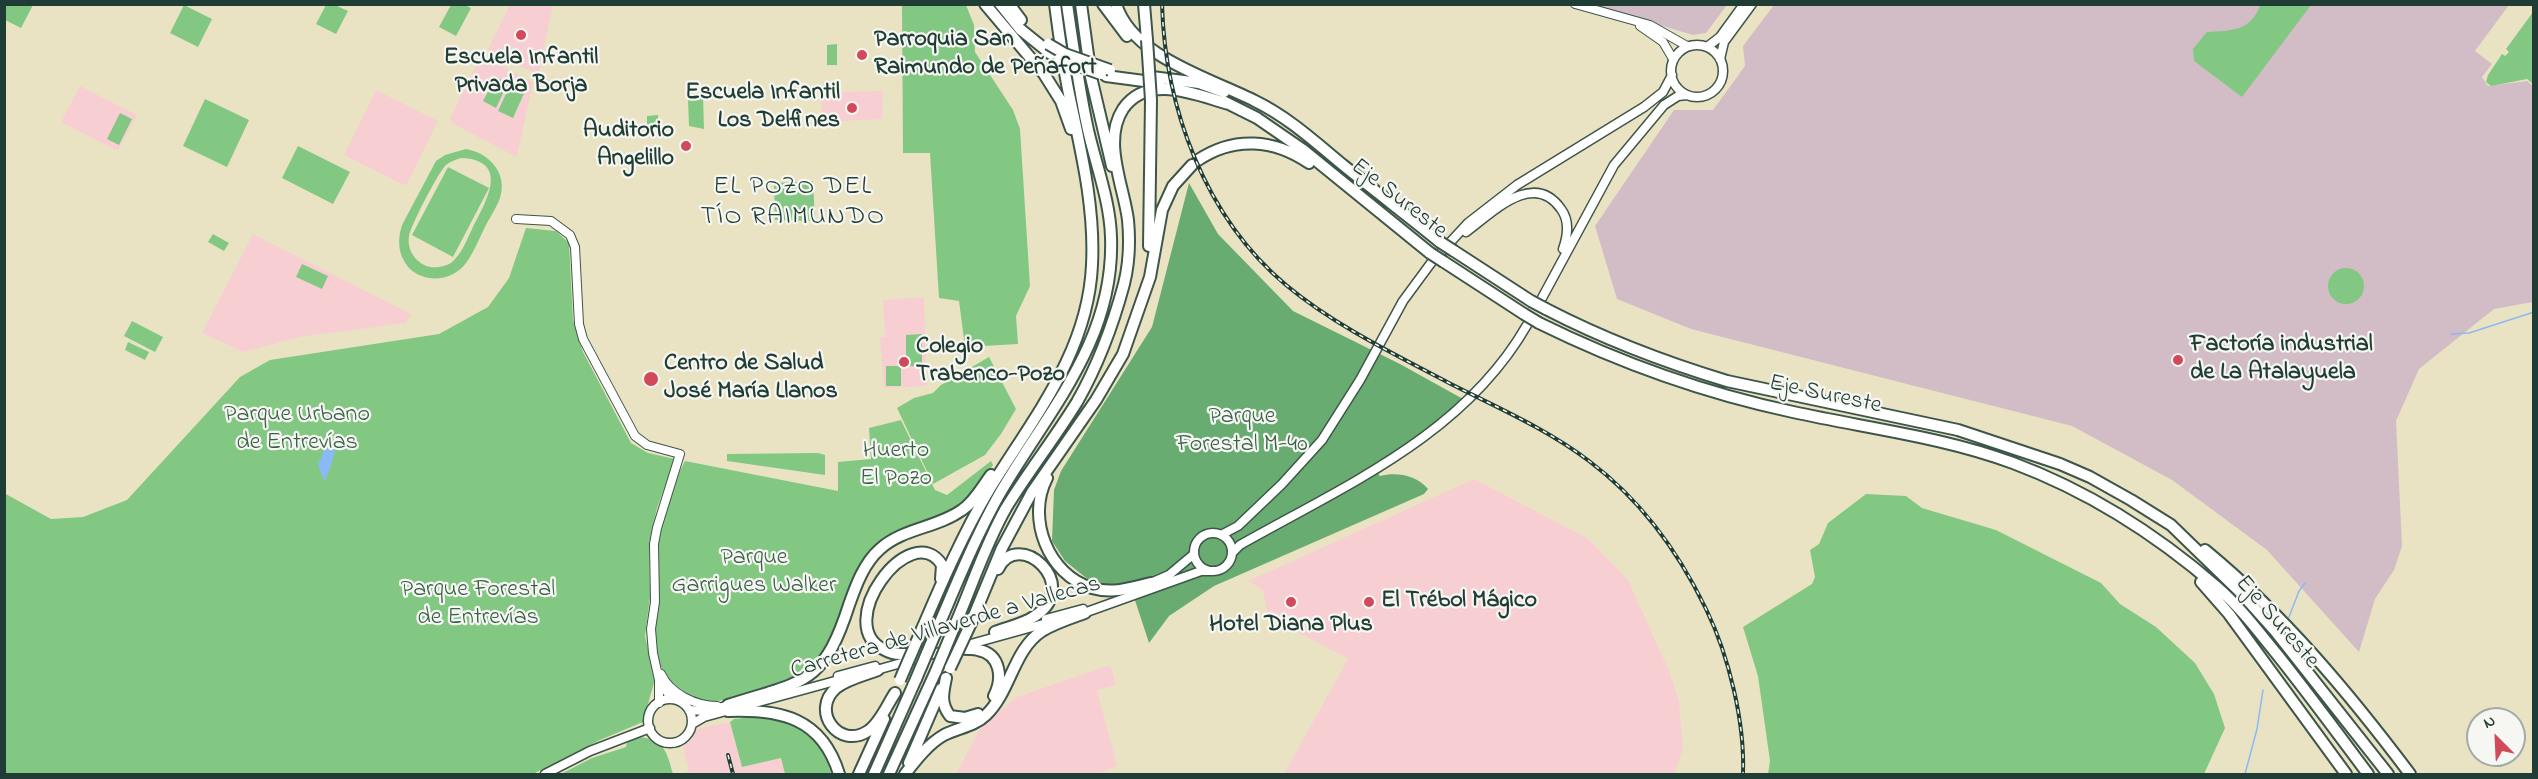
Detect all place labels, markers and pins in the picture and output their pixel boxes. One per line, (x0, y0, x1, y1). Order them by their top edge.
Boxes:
place label: Parroquia San Raimundo de Peñafort (874, 27, 1097, 83)
marker: Escuela Infantil Privada Borja (514, 28, 528, 42)
place label: Escuela Infantil Privada Borja (444, 45, 598, 101)
marker: Parroquia San Raimundo de Peñafort (855, 48, 869, 62)
place label: Escuela Infantil Los Delfines (685, 80, 840, 136)
marker: Escuela Infantil Los Delfines (845, 101, 859, 115)
place label: Auditorio Angelillo (583, 118, 674, 174)
marker: Auditorio Angelillo (679, 139, 693, 153)
place label: Factoría industrial de La Atalayuela (2190, 332, 2373, 388)
place label: Colegio Trabenco-Pozo (916, 334, 1065, 390)
place label: Centro de Salud José María Llanos (664, 351, 838, 407)
marker: Factoría industrial de La Atalayuela (2171, 353, 2185, 367)
marker: Colegio Trabenco-Pozo (897, 355, 911, 369)
marker: Centro de Salud José María Llanos (642, 370, 660, 388)
place label: El Trébol Mágico (1381, 588, 1537, 616)
marker: Hotel Diana Plus (1284, 595, 1298, 609)
marker: El Trébol Mágico (1362, 595, 1376, 609)
place label: Hotel Diana Plus (1209, 612, 1373, 640)

